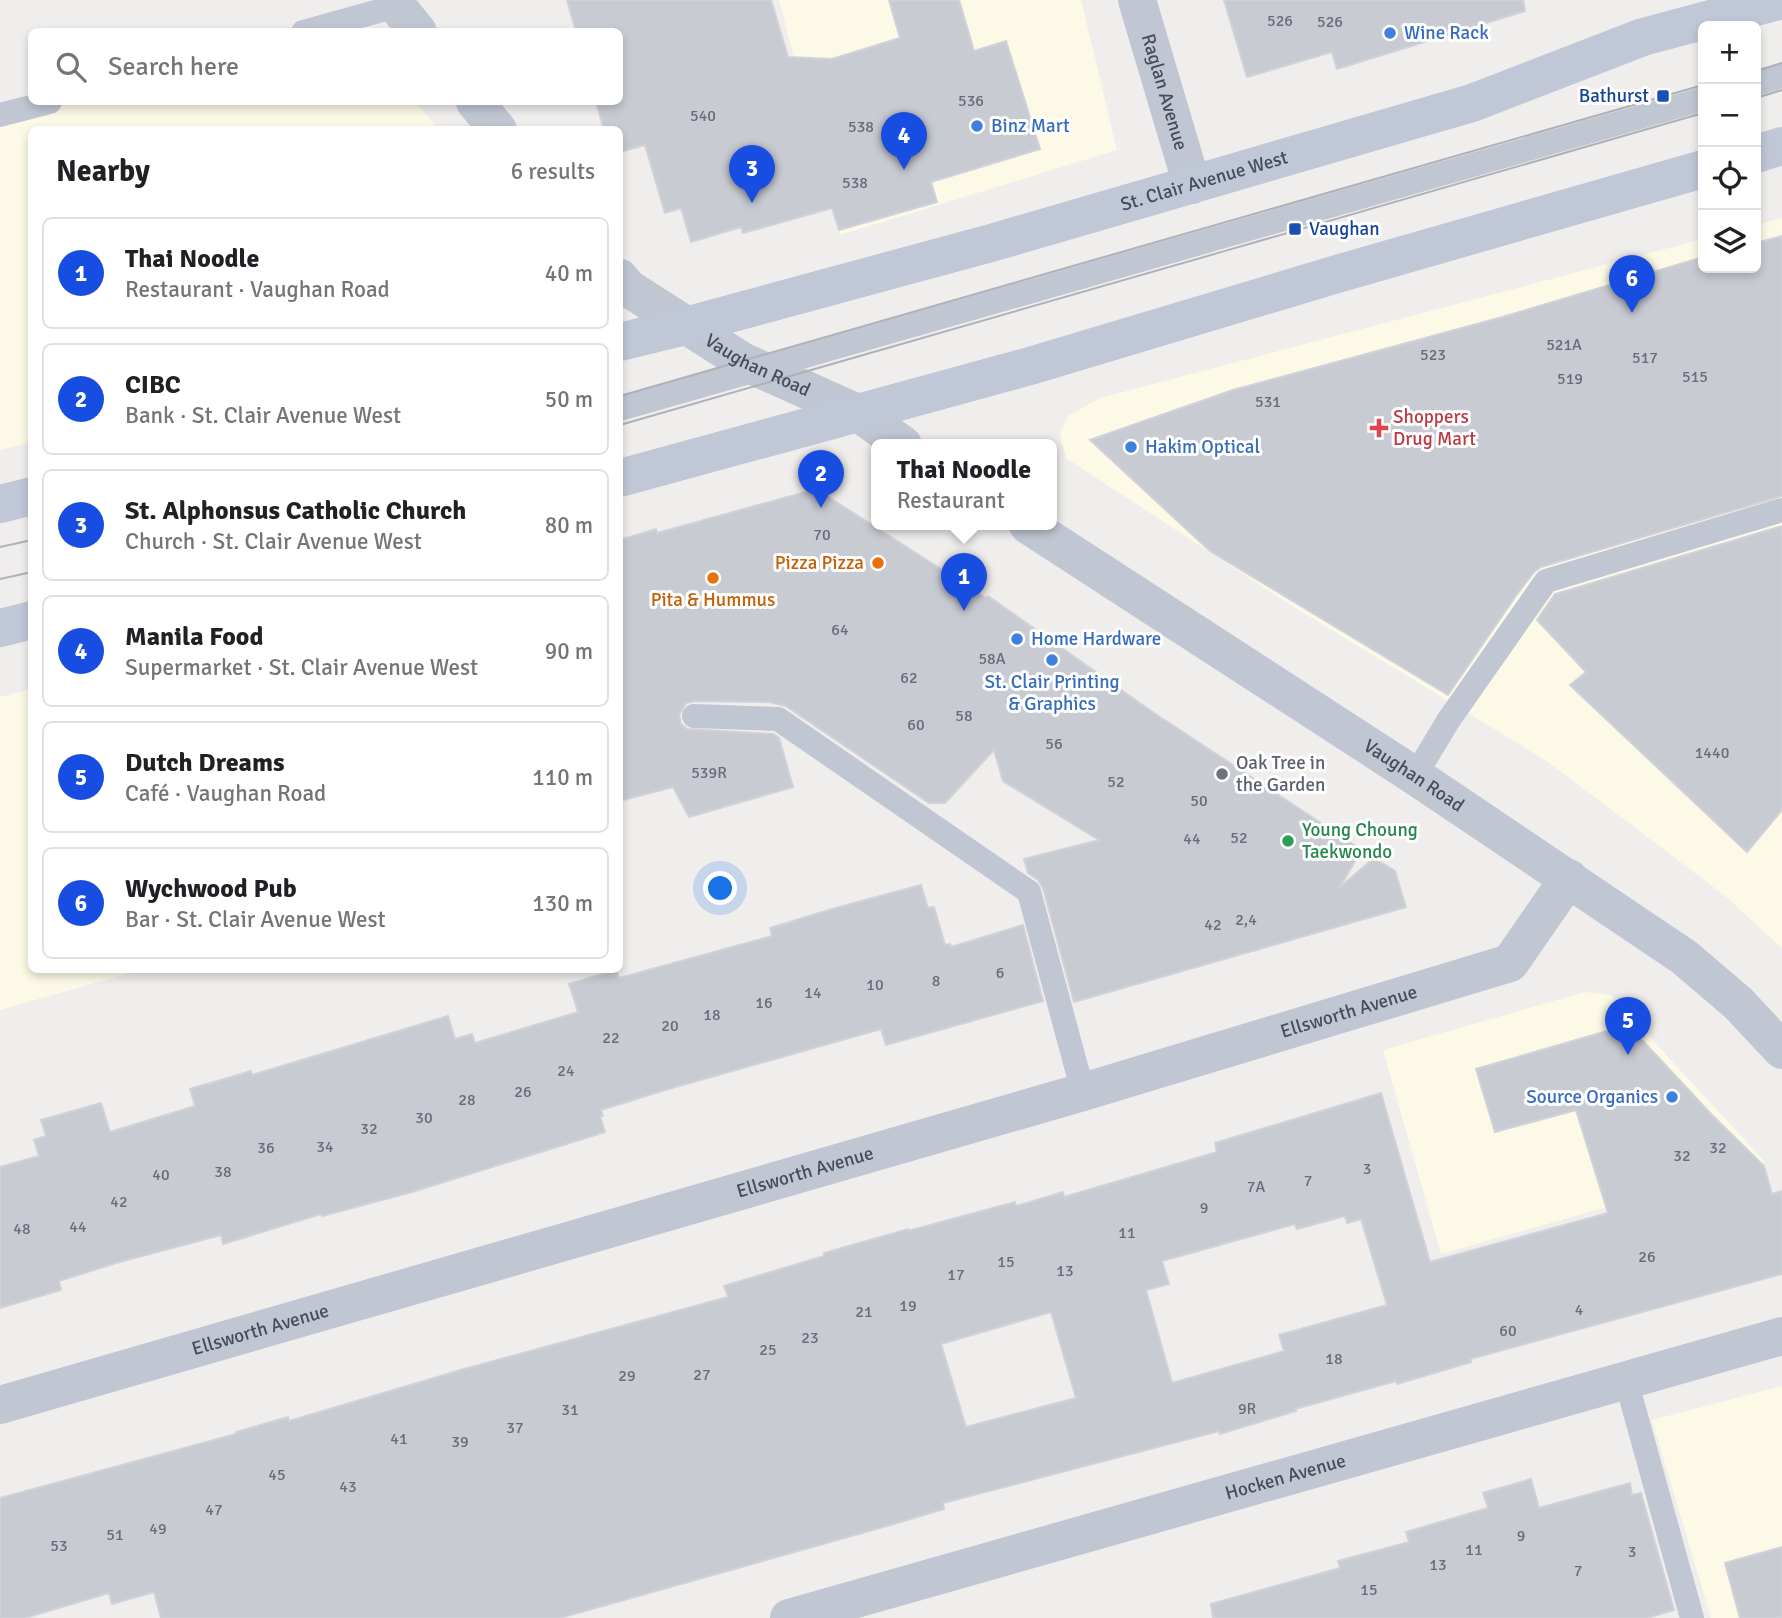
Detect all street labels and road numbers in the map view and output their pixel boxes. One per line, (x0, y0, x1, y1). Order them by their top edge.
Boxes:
street label: Raglan Avenue (1136, 31, 1193, 153)
street label: St. Clair Avenue West (1118, 145, 1291, 217)
street label: Vaughan Road (700, 328, 814, 402)
street label: Vaughan Road (1359, 734, 1469, 817)
street label: Ellsworth Avenue (1278, 980, 1420, 1044)
street label: Ellsworth Avenue (734, 1141, 876, 1204)
street label: Ellsworth Avenue (189, 1299, 332, 1361)
street label: Hocken Avenue (1222, 1448, 1348, 1506)

